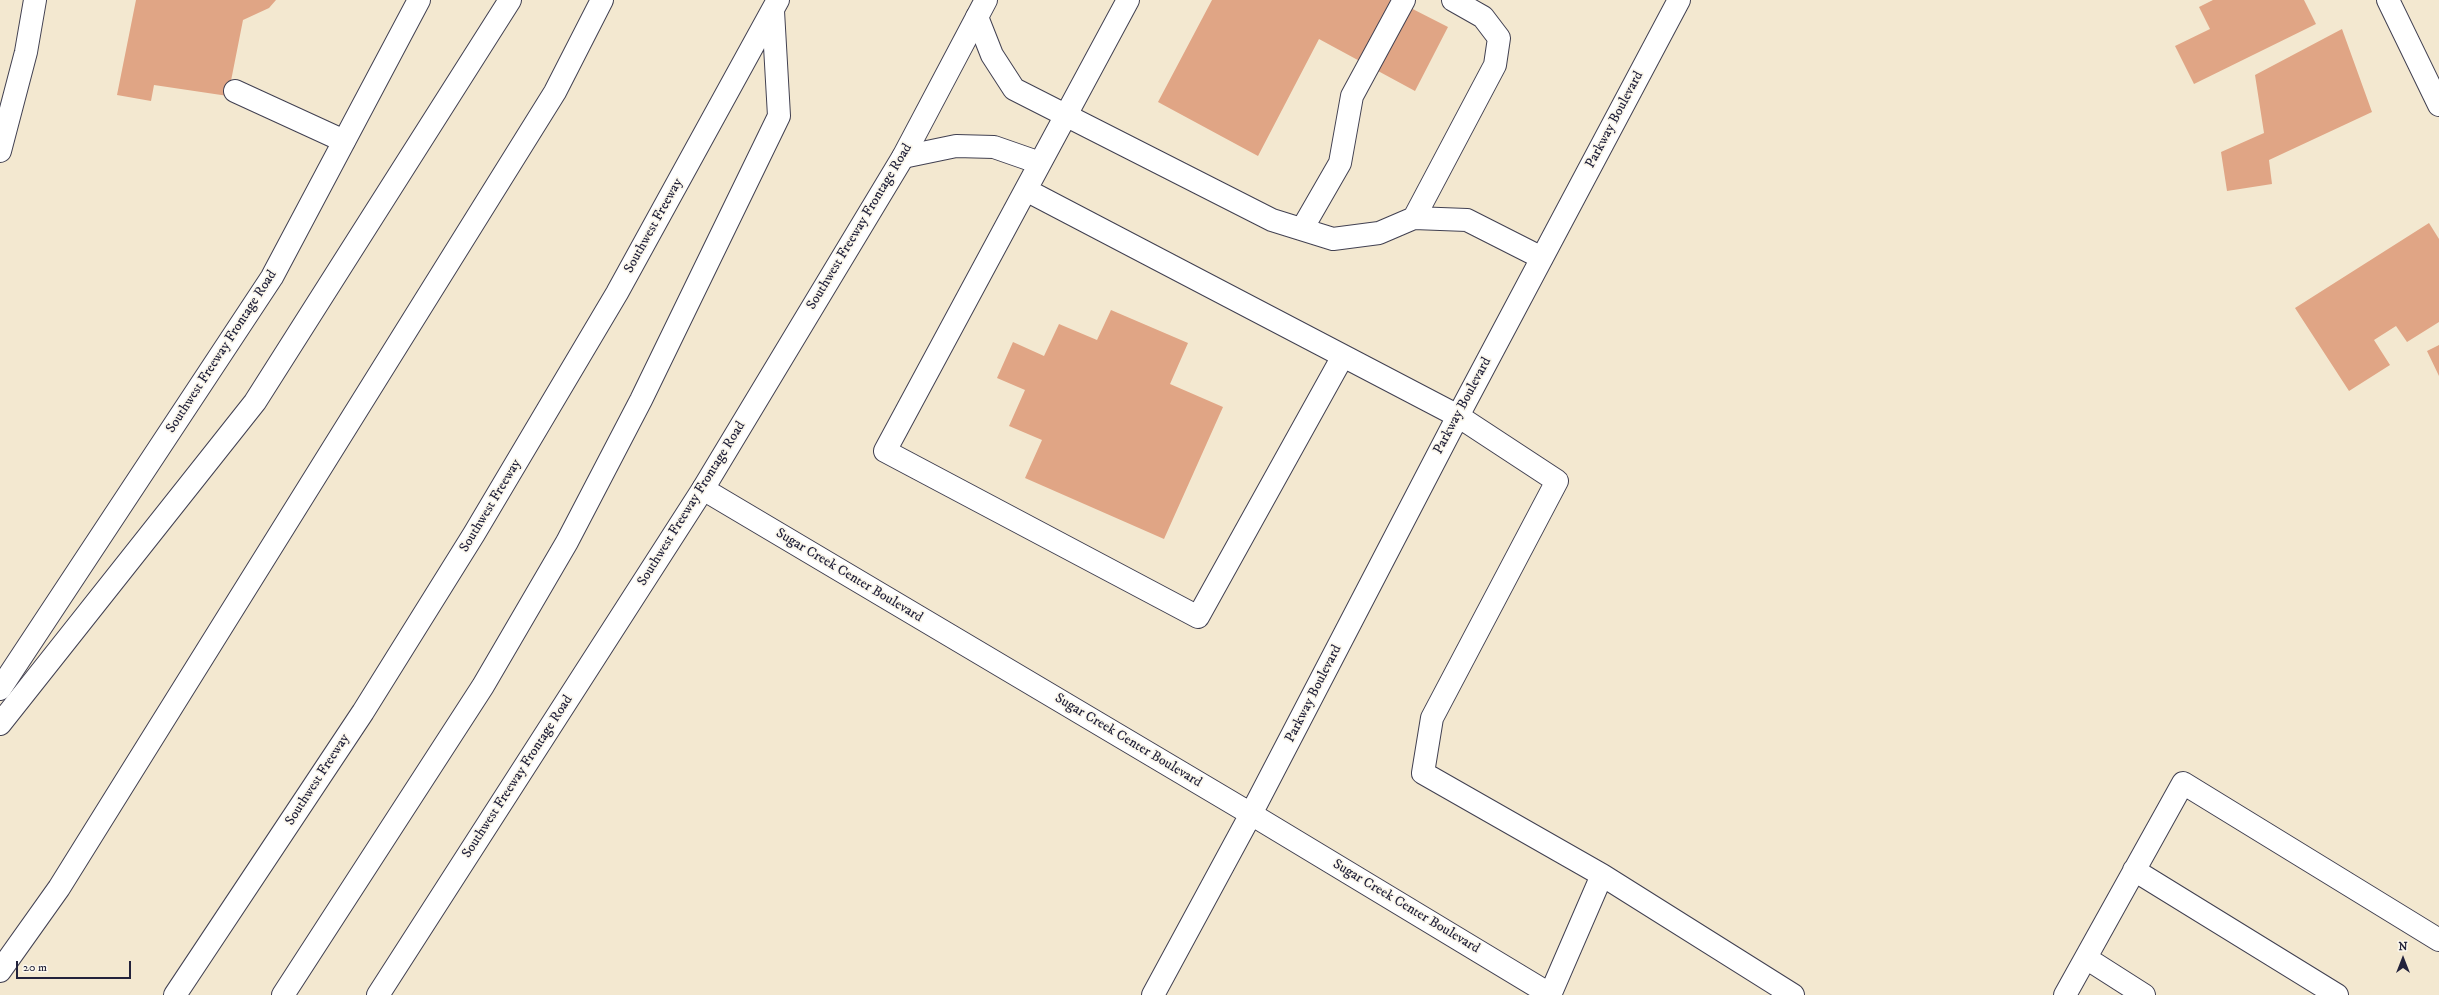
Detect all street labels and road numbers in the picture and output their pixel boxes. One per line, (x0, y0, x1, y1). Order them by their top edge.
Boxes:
street label: Parkway Boulevard (1582, 69, 1648, 171)
street label: Southwest Freeway Frontage Road (804, 141, 916, 313)
street label: Southwest Freeway (621, 176, 687, 276)
street label: Southwest Freeway Frontage Road (163, 267, 281, 437)
street label: Parkway Boulevard (1430, 355, 1496, 457)
street label: Southwest Freeway Frontage Road (634, 419, 750, 589)
street label: Southwest Freeway (457, 456, 525, 556)
street label: Sugar Creek Center Boulevard (772, 525, 926, 627)
street label: Parkway Boulevard (1282, 642, 1346, 746)
street label: Sugar Creek Center Boulevard (1051, 690, 1205, 792)
street label: Southwest Freeway Frontage Road (459, 692, 577, 862)
street label: Southwest Freeway (282, 731, 354, 829)
street label: Sugar Creek Center Boulevard (1329, 856, 1483, 958)

